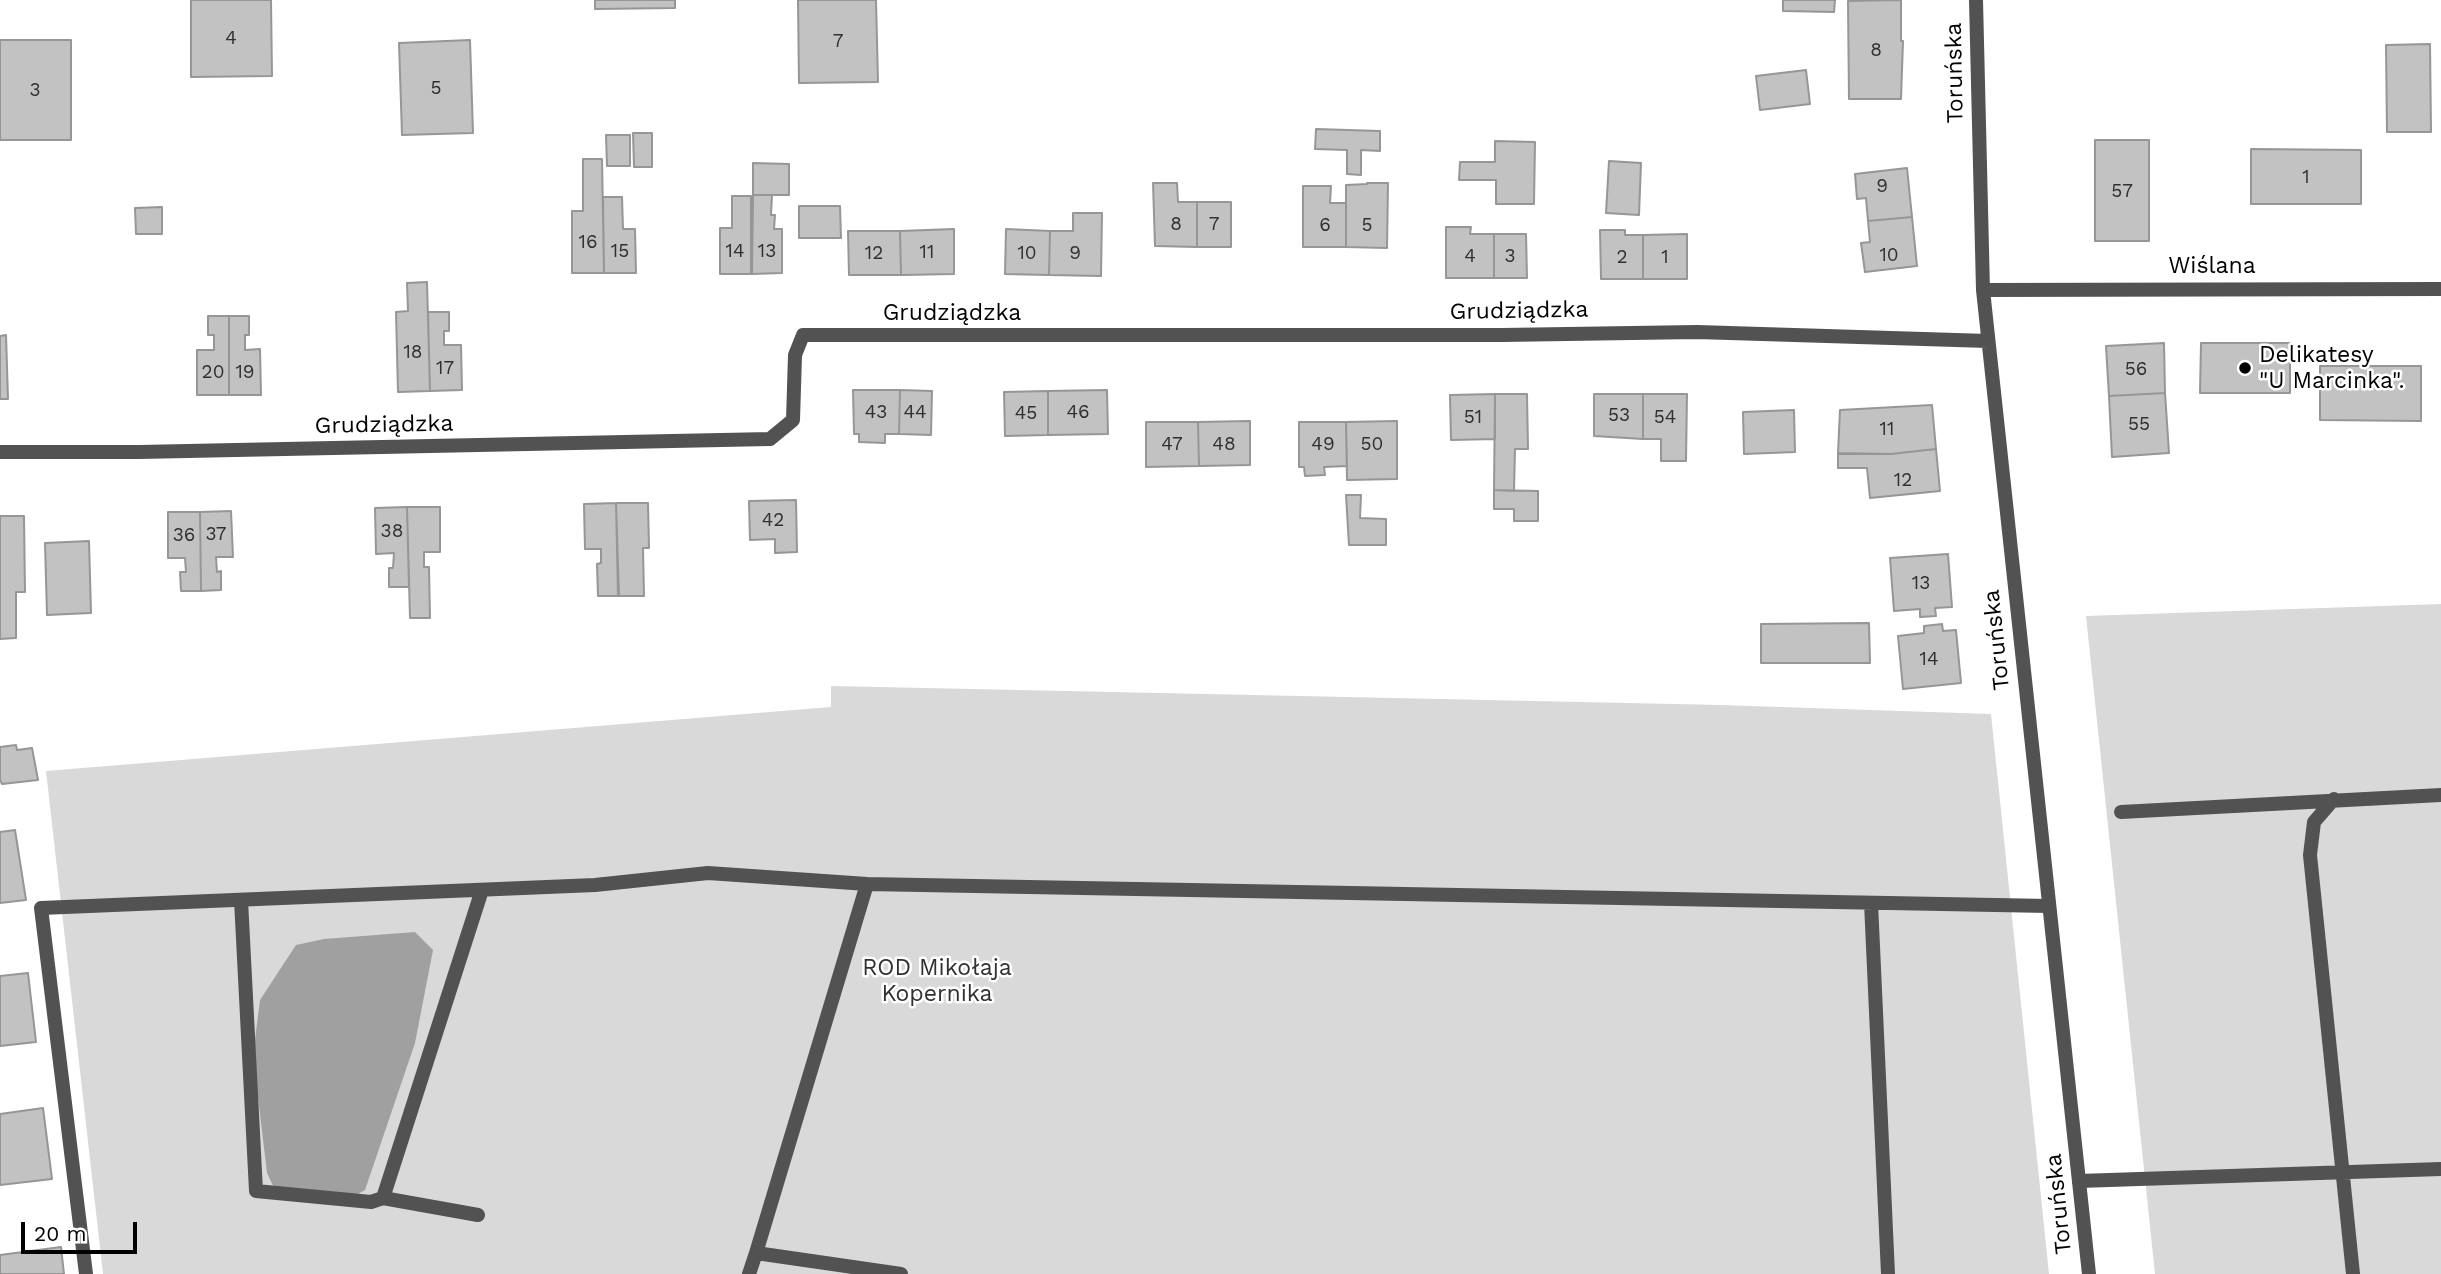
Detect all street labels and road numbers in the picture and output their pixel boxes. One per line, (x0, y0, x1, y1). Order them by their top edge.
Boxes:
street label: Toruńska (1940, 22, 1970, 124)
street label: Wiślana (2168, 252, 2256, 280)
street label: Grudziądzka (1449, 296, 1589, 326)
street label: Grudziądzka (883, 299, 1021, 327)
street label: Grudziądzka (314, 410, 454, 440)
street label: Toruńska (1978, 588, 2016, 692)
street label: Toruńska (2040, 1152, 2078, 1256)

